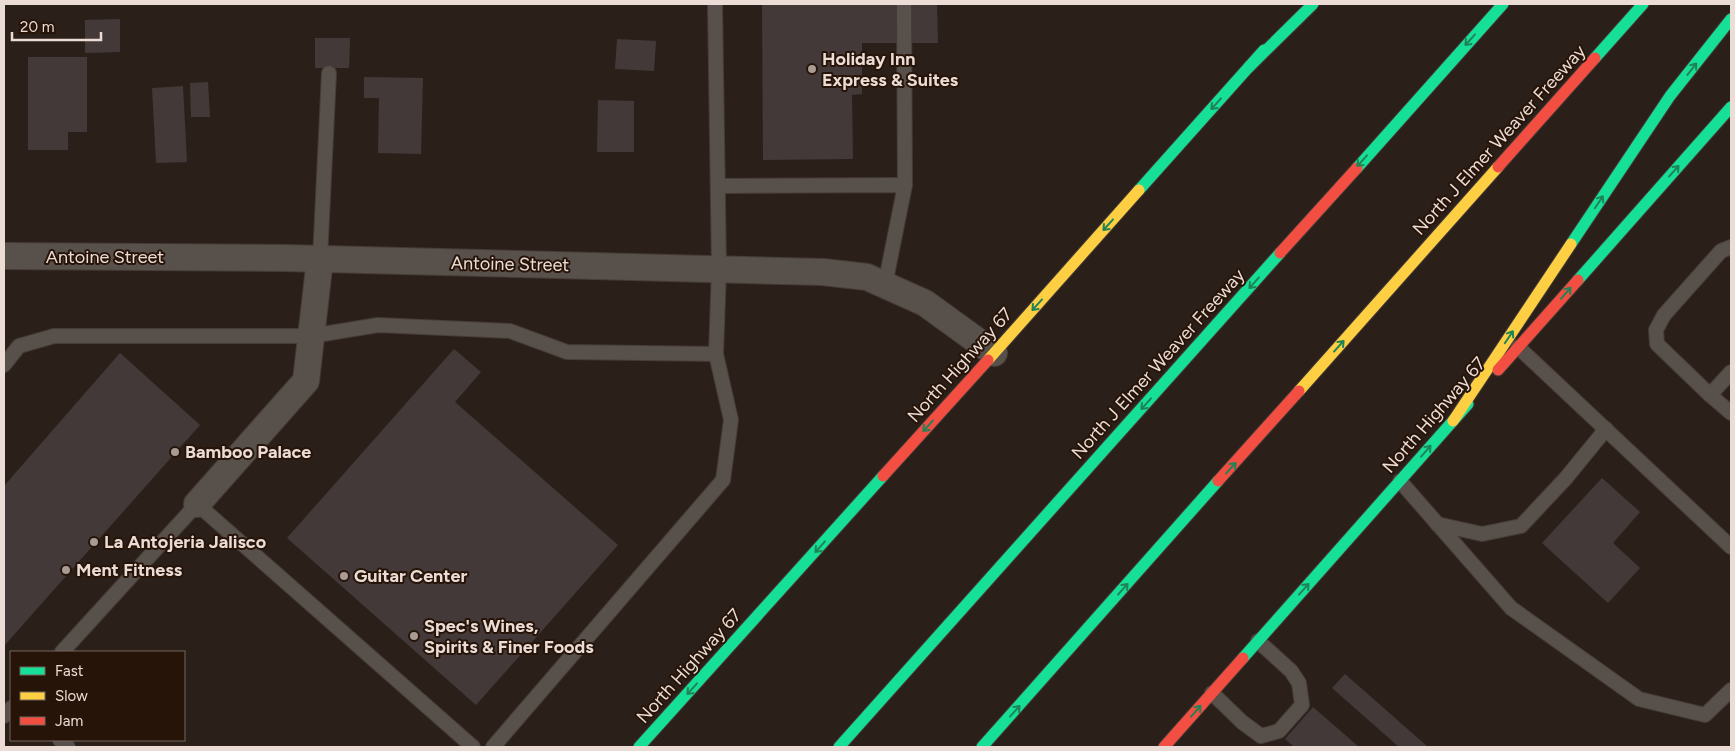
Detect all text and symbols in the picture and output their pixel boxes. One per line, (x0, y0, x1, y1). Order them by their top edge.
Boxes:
scale bar (12, 10, 101, 42)
text: 20 m (20, 18, 54, 36)
one-way arrow (1464, 34, 1476, 47)
street label: North J Elmer Weaver Freeway (1408, 40, 1591, 240)
place label: Holiday Inn Express & Suites (822, 48, 959, 91)
one-way arrow (1687, 62, 1698, 75)
marker: Holiday Inn Express & Suites (806, 63, 818, 75)
one-way arrow (1210, 97, 1222, 110)
one-way arrow (1356, 155, 1368, 168)
one-way arrow (1668, 165, 1680, 178)
one-way arrow (1594, 195, 1605, 209)
one-way arrow (1102, 219, 1114, 232)
street label: Antoine Street (46, 246, 164, 268)
street label: Antoine Street (451, 252, 570, 276)
street label: North J Elmer Weaver Freeway (1067, 264, 1250, 464)
one-way arrow (1248, 276, 1260, 289)
one-way arrow (1560, 286, 1572, 299)
one-way arrow (1031, 299, 1043, 312)
street label: North Highway 67 (903, 303, 1017, 427)
one-way arrow (1504, 330, 1514, 344)
one-way arrow (1333, 340, 1344, 353)
street label: North Highway 67 (1378, 352, 1491, 478)
one-way arrow (1140, 397, 1151, 410)
one-way arrow (923, 420, 934, 433)
place label: Bamboo Palace (185, 441, 311, 463)
one-way arrow (1420, 445, 1431, 458)
marker: Bamboo Palace (169, 446, 181, 458)
one-way arrow (1225, 461, 1236, 474)
place label: La Antojeria Jalisco (104, 531, 266, 553)
marker: La Antojeria Jalisco (88, 536, 100, 548)
one-way arrow (814, 540, 825, 553)
place label: Ment Fitness (76, 559, 183, 581)
marker: Ment Fitness (60, 564, 72, 576)
place label: Guitar Center (354, 565, 467, 587)
marker: Guitar Center (338, 570, 350, 582)
one-way arrow (1117, 583, 1129, 596)
one-way arrow (1298, 583, 1309, 596)
street label: North Highway 67 (632, 604, 746, 728)
place label: Spec's Wines, Spirits & Finer Foods (424, 615, 594, 658)
marker: Spec's Wines, Spirits & Finer Foods (408, 630, 420, 642)
legend (10, 651, 185, 741)
text: Fast (55, 662, 84, 680)
one-way arrow (686, 682, 697, 695)
text: Slow (55, 687, 88, 705)
one-way arrow (1009, 704, 1021, 717)
one-way arrow (1190, 704, 1202, 717)
text: Jam (55, 712, 83, 730)

